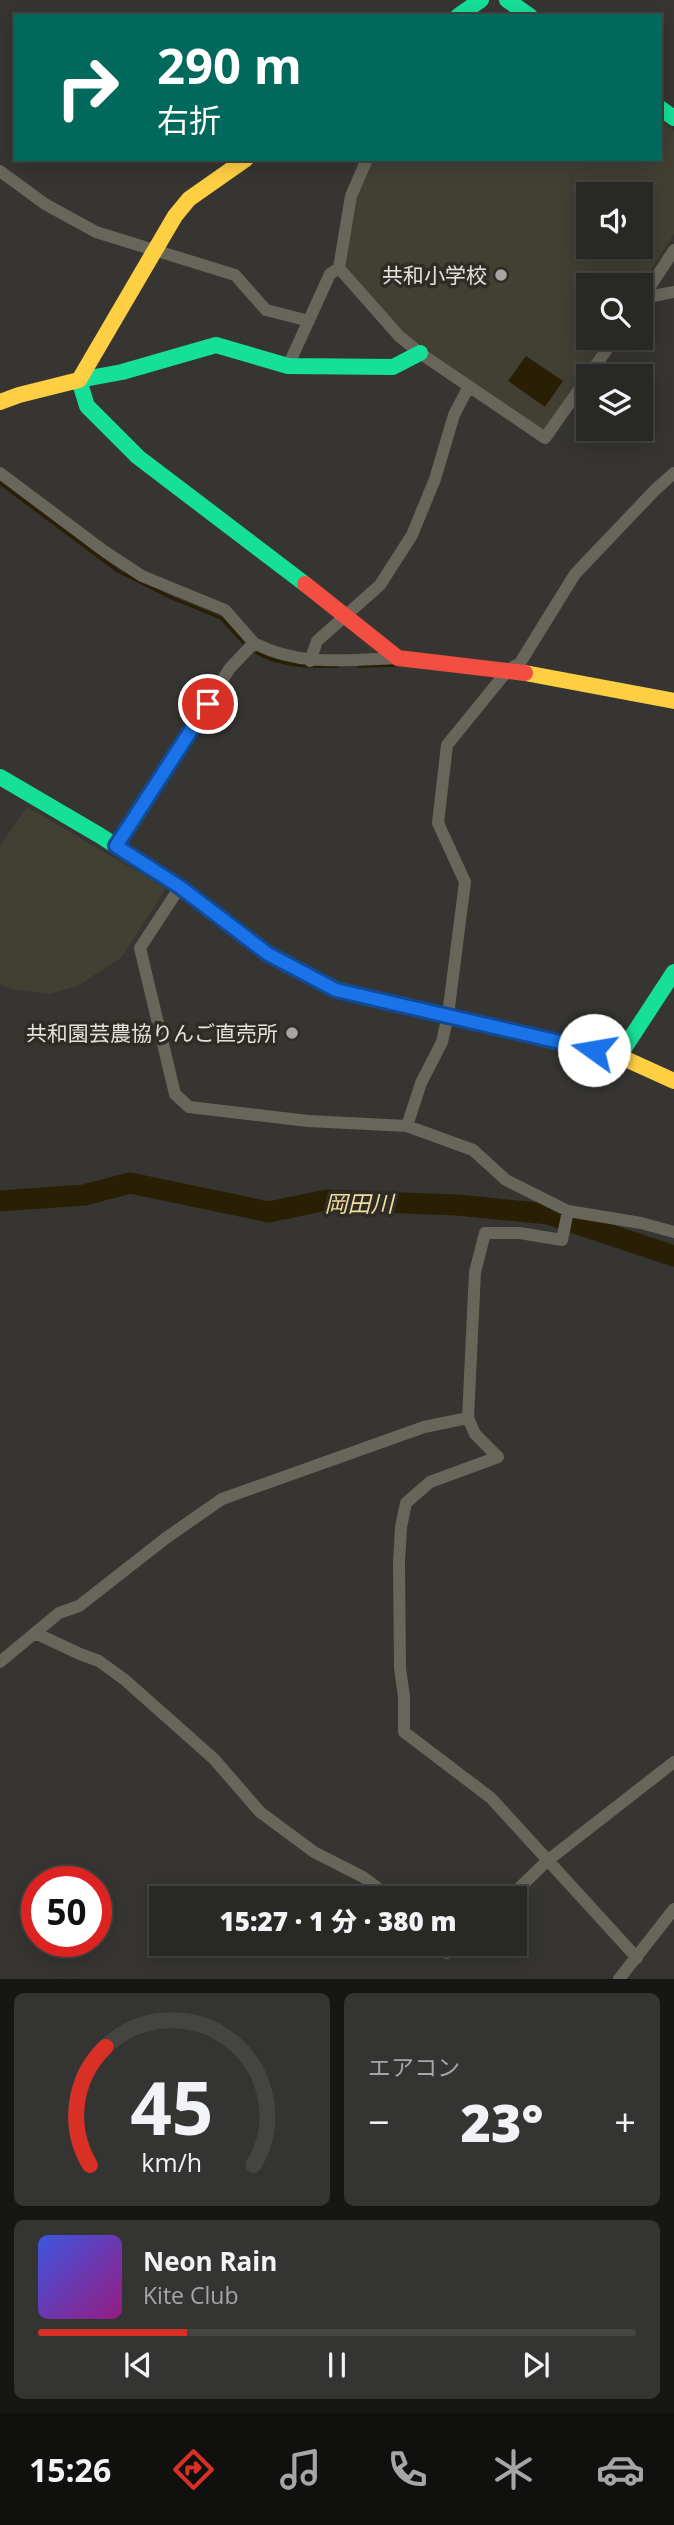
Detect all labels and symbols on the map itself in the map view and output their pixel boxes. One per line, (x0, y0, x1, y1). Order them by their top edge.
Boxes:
place label: 共和小学校 (382, 261, 487, 289)
marker: 共和小学校 (493, 267, 509, 283)
pin (178, 674, 238, 734)
position arrow (557, 1013, 631, 1087)
place label: 共和園芸農協りんご直売所 (26, 1019, 278, 1047)
marker: 共和園芸農協りんご直売所 (284, 1025, 300, 1041)
water label: 岡田川 (325, 1187, 397, 1219)
speed limit sign: 50 (21, 1866, 112, 1957)

